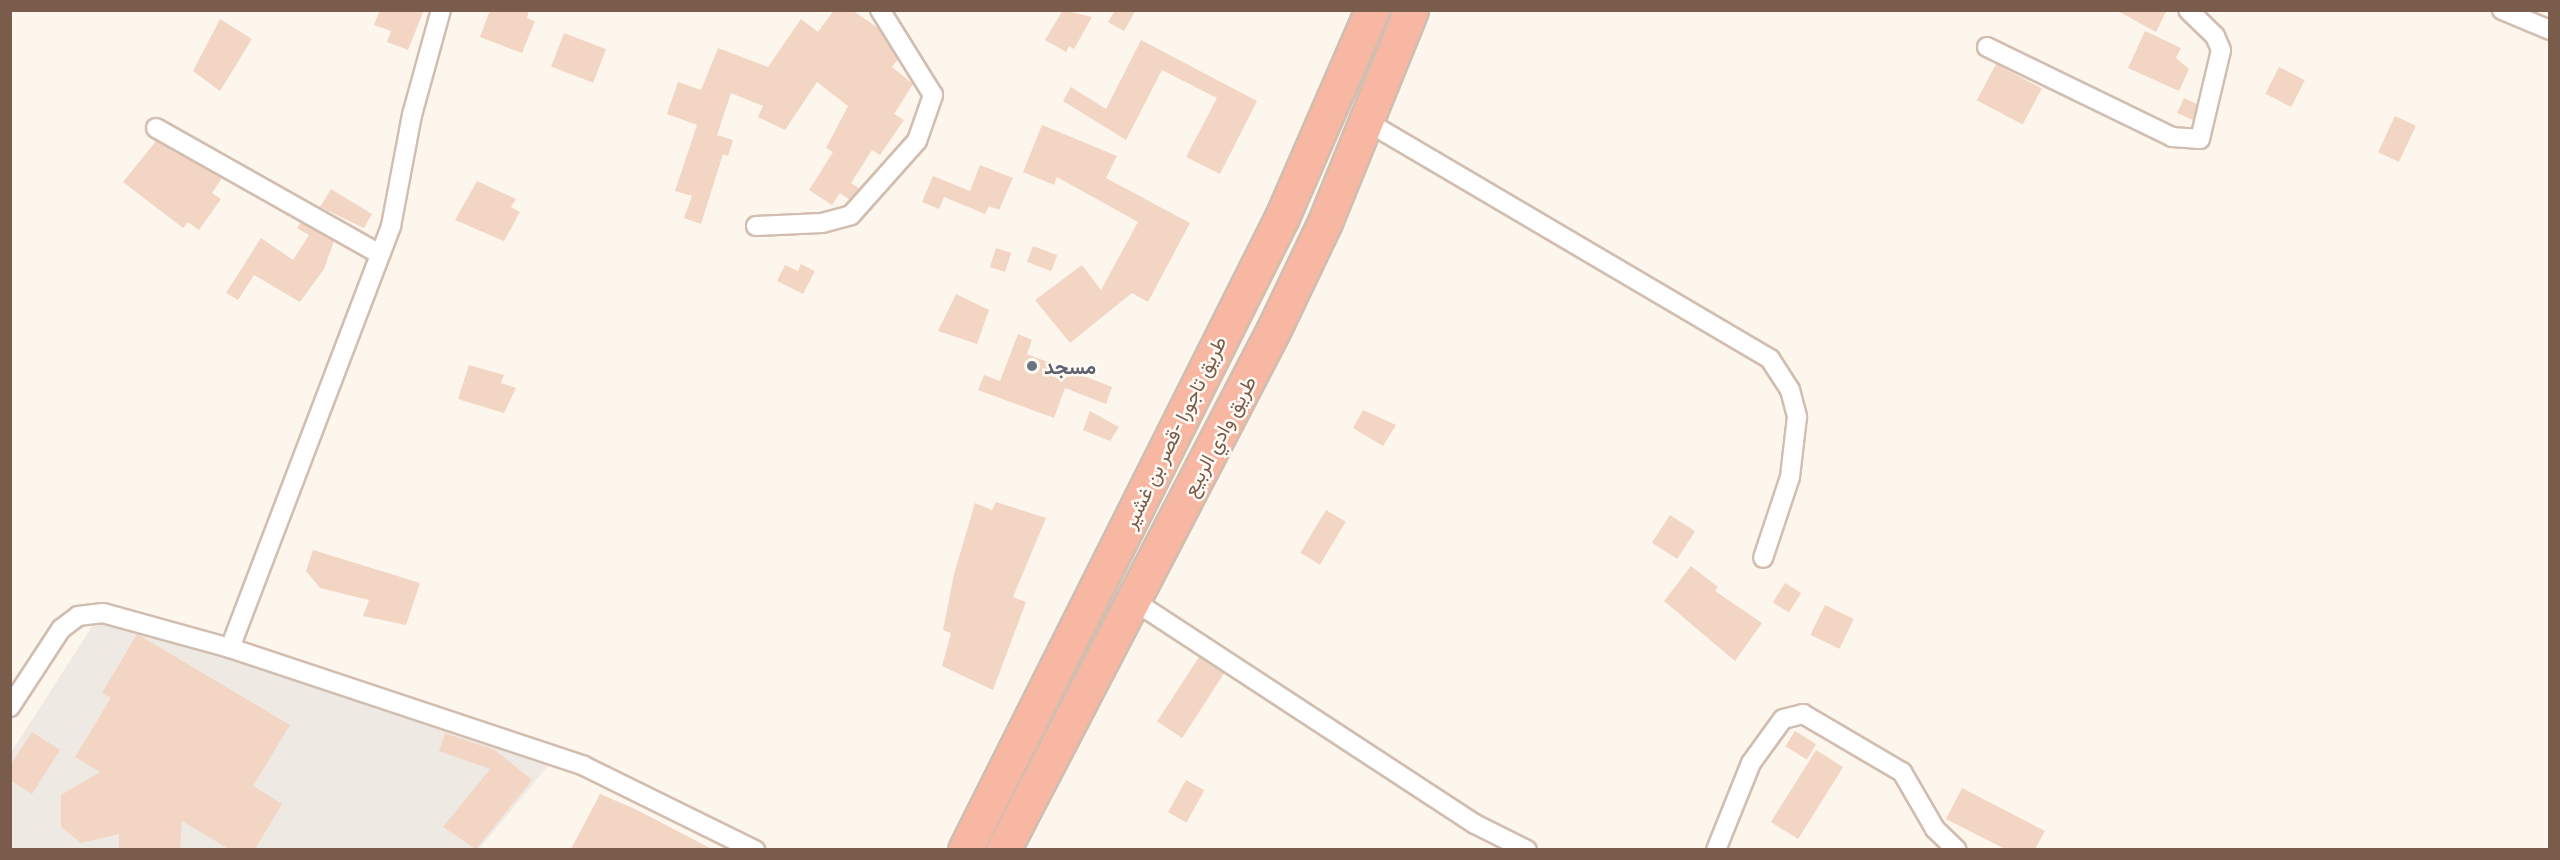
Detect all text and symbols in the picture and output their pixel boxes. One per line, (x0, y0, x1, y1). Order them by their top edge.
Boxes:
street label: طريق تاجورا -قصر بن غشير (1117, 332, 1231, 532)
place label: مسجد (1044, 354, 1096, 378)
marker: مسجد (1025, 359, 1039, 373)
street label: طريق وادي الربيع (1177, 372, 1261, 500)

